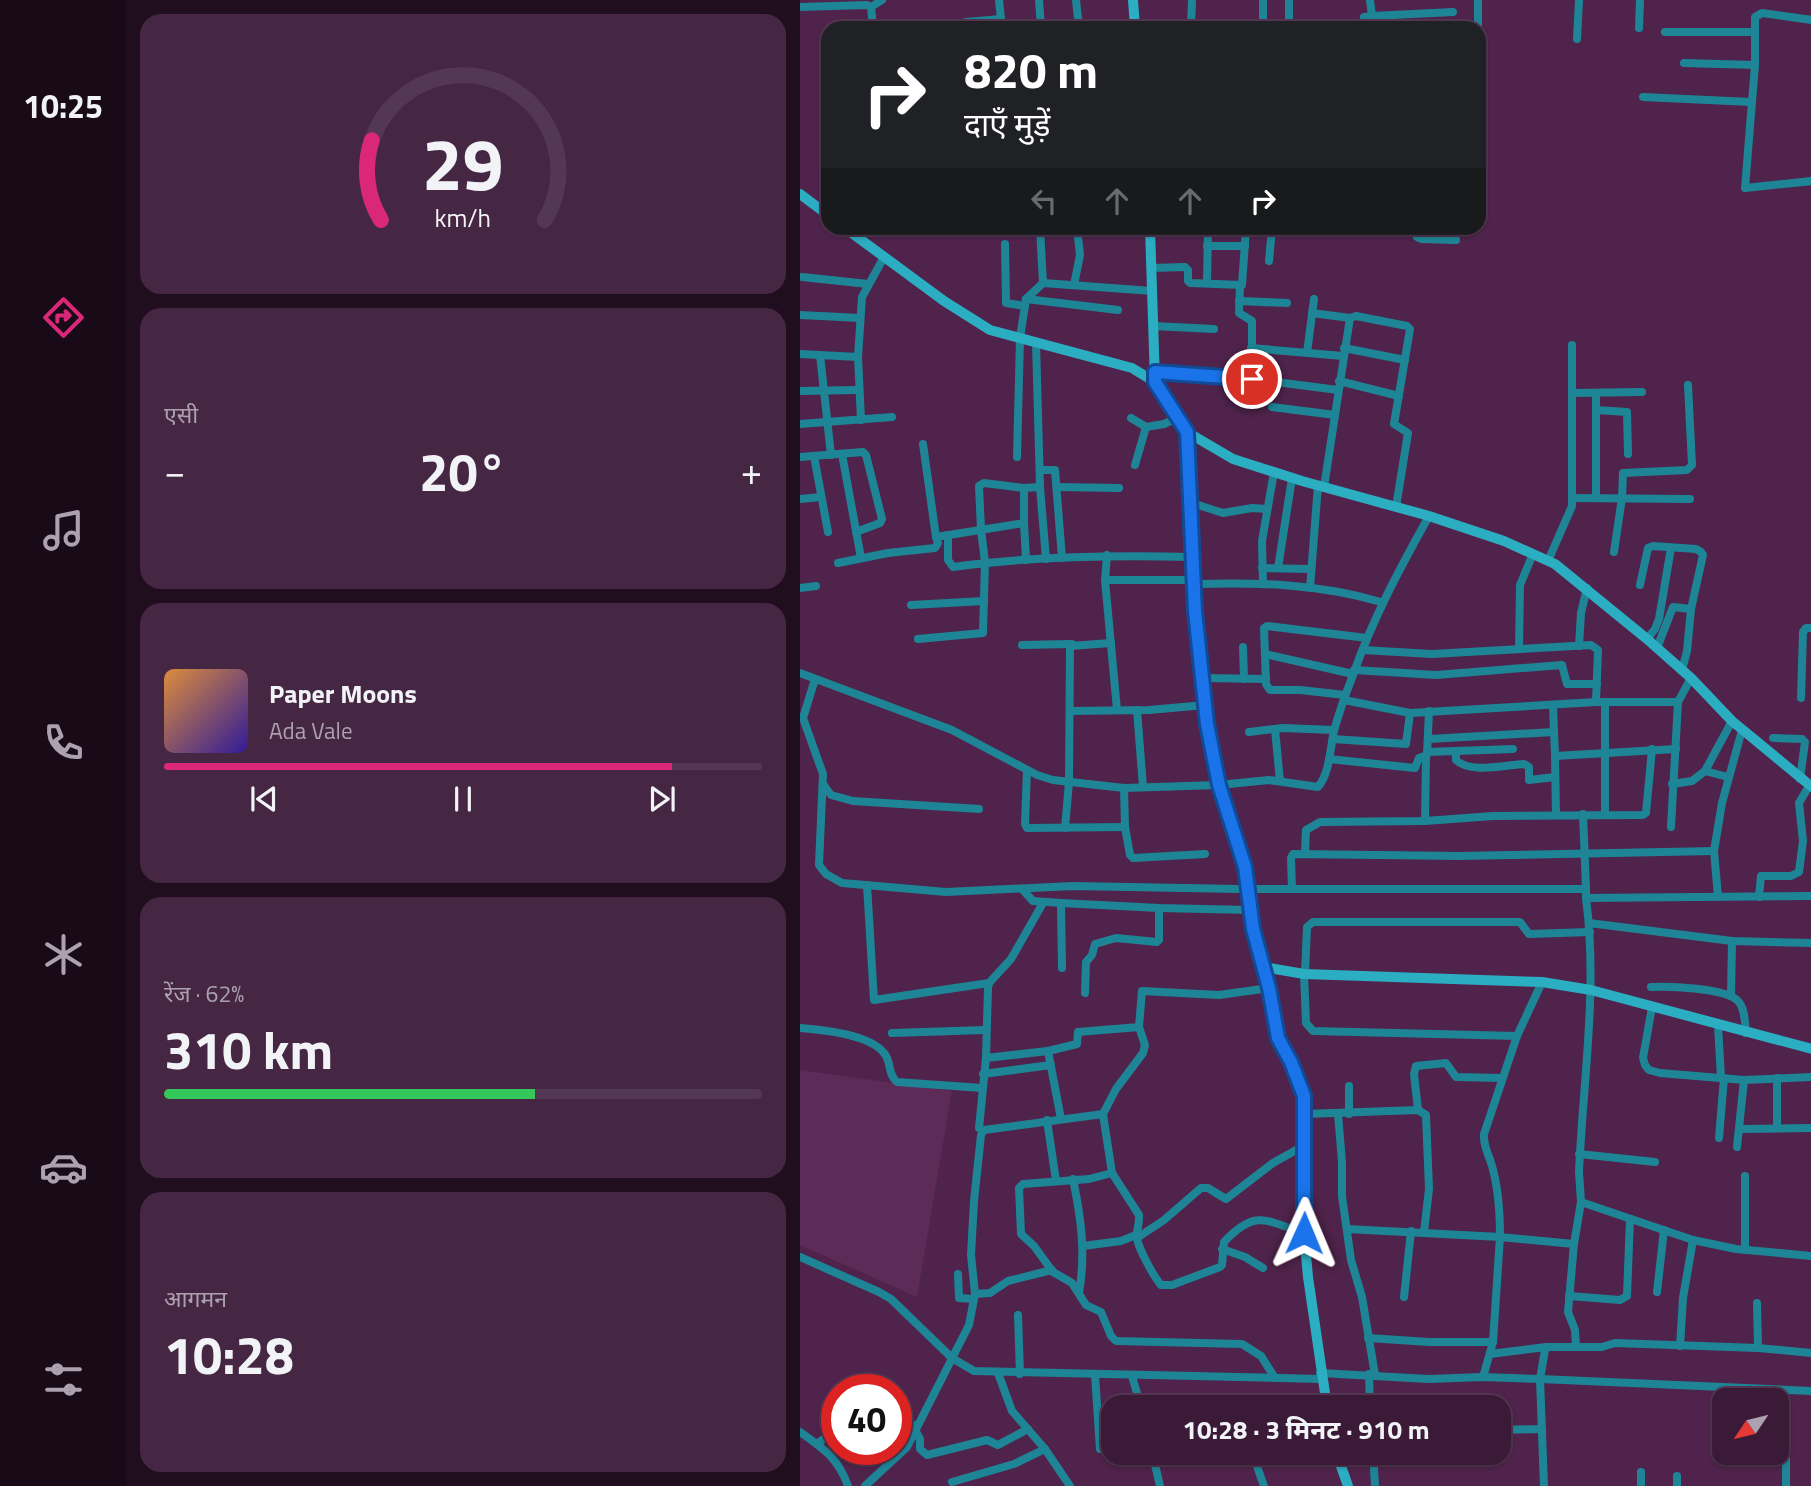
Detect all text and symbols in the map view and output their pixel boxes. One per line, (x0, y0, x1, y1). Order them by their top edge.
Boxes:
text: 820 m (964, 32, 1098, 107)
icon: right (849, 49, 940, 140)
text: 10:25 (23, 82, 103, 130)
text: दाएँ मुड़ें (964, 100, 1050, 148)
text: 29 (422, 109, 504, 219)
icon: left (1025, 182, 1063, 220)
icon: ahead (1098, 182, 1136, 220)
icon: ahead (1171, 182, 1209, 220)
icon: right (1244, 182, 1282, 220)
text: km/h (435, 199, 491, 237)
icon: directions (39, 293, 88, 342)
pin (1222, 349, 1282, 409)
icon: arrive (1233, 360, 1271, 398)
text: एसी (164, 397, 198, 432)
text: 20° (419, 432, 507, 511)
text: − (164, 442, 185, 500)
text: + (741, 442, 762, 500)
icon: music (39, 506, 88, 555)
text: Paper Moons (269, 674, 417, 713)
text: Ada Vale (269, 713, 353, 748)
icon: phone (39, 718, 88, 767)
icon: previous (245, 780, 283, 818)
icon: pause (444, 780, 482, 818)
icon: next (643, 780, 681, 818)
icon: climate (39, 930, 88, 979)
text: रेंज · 62% (164, 976, 244, 1011)
text: 310 km (164, 1010, 333, 1089)
icon: car (39, 1143, 88, 1192)
position arrow (1267, 1196, 1341, 1270)
text: आगमन (164, 1281, 227, 1316)
text: 10:28 (164, 1315, 294, 1394)
icon: filters (39, 1355, 88, 1404)
speed limit sign: 40 (821, 1374, 912, 1465)
north arrow (1712, 1388, 1789, 1465)
map controls (1712, 1388, 1789, 1465)
text: 10:28 · 3 मिनट · 910 m (1182, 1410, 1430, 1449)

